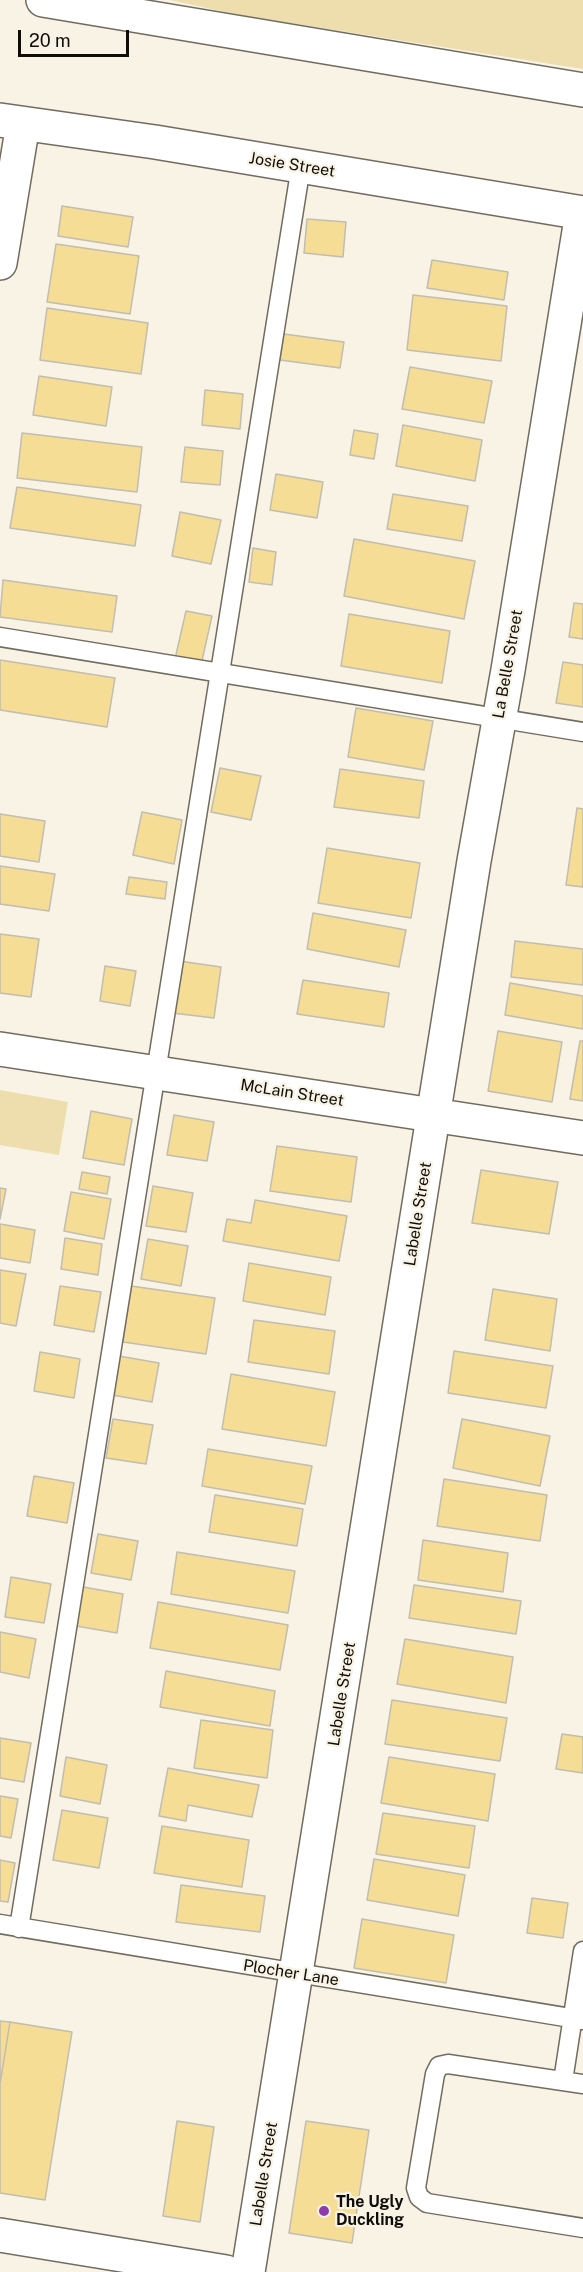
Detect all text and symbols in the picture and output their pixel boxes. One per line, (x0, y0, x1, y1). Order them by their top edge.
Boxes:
scale bar (21, 18, 132, 56)
text: 20 m (29, 30, 71, 51)
street label: Josie Street (248, 149, 336, 181)
street label: La Belle Street (489, 608, 527, 720)
street label: McLain Street (239, 1075, 345, 1111)
street label: Labelle Street (400, 1161, 436, 1267)
street label: Labelle Street (324, 1641, 360, 1747)
street label: Plocher Lane (242, 1956, 340, 1990)
street label: Labelle Street (246, 2121, 282, 2227)
place label: The Ugly Duckling (336, 2192, 404, 2230)
marker: The Ugly Duckling (317, 2204, 331, 2218)

